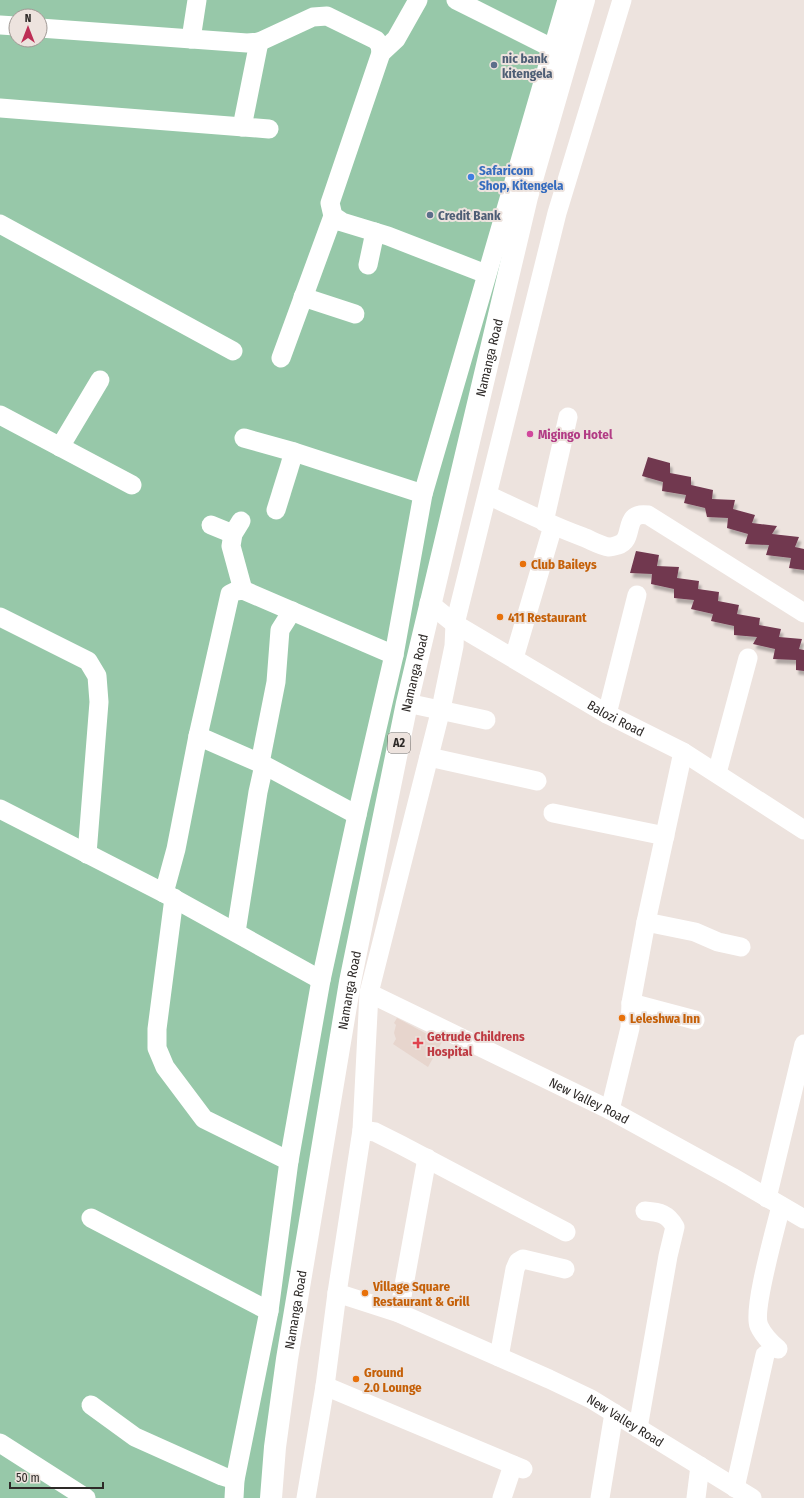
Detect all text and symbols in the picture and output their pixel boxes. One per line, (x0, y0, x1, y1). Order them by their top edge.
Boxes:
north arrow (8, 8, 48, 48)
text: N (25, 12, 31, 25)
place label: nic bank kitengela (502, 51, 553, 81)
marker: nic bank kitengela (489, 60, 499, 70)
place label: Safaricom Shop, Kitengela (479, 163, 564, 193)
marker: Safaricom Shop, Kitengela (466, 172, 476, 182)
place label: Credit Bank (438, 208, 501, 223)
marker: Credit Bank (425, 210, 435, 220)
street label: Namanga Road (472, 317, 505, 398)
place label: Migingo Hotel (538, 427, 613, 442)
marker: Migingo Hotel (525, 429, 535, 439)
place label: Club Baileys (531, 557, 597, 572)
marker: Club Baileys (518, 559, 528, 569)
place label: 411 Restaurant (508, 610, 587, 625)
marker: 411 Restaurant (495, 612, 505, 622)
street label: Namanga Road (398, 632, 431, 713)
street label: Balozi Road (585, 697, 647, 739)
road number: A2 (388, 733, 410, 753)
street label: Namanga Road (335, 949, 364, 1031)
place label: Leleshwa Inn (630, 1011, 700, 1026)
marker: Leleshwa Inn (617, 1013, 627, 1023)
place label: Getrude Childrens Hospital (427, 1029, 525, 1059)
marker: Getrude Childrens Hospital (412, 1037, 424, 1049)
street label: New Valley Road (547, 1074, 632, 1127)
street label: Namanga Road (281, 1269, 309, 1350)
place label: Village Square Restaurant & Grill (372, 1279, 470, 1309)
marker: Village Square Restaurant & Grill (360, 1288, 370, 1298)
place label: Ground 2.0 Lounge (363, 1365, 422, 1395)
marker: Ground 2.0 Lounge (351, 1374, 361, 1384)
street label: New Valley Road (584, 1391, 667, 1449)
scale bar (10, 1464, 103, 1490)
text: 50 m (16, 1471, 40, 1485)

